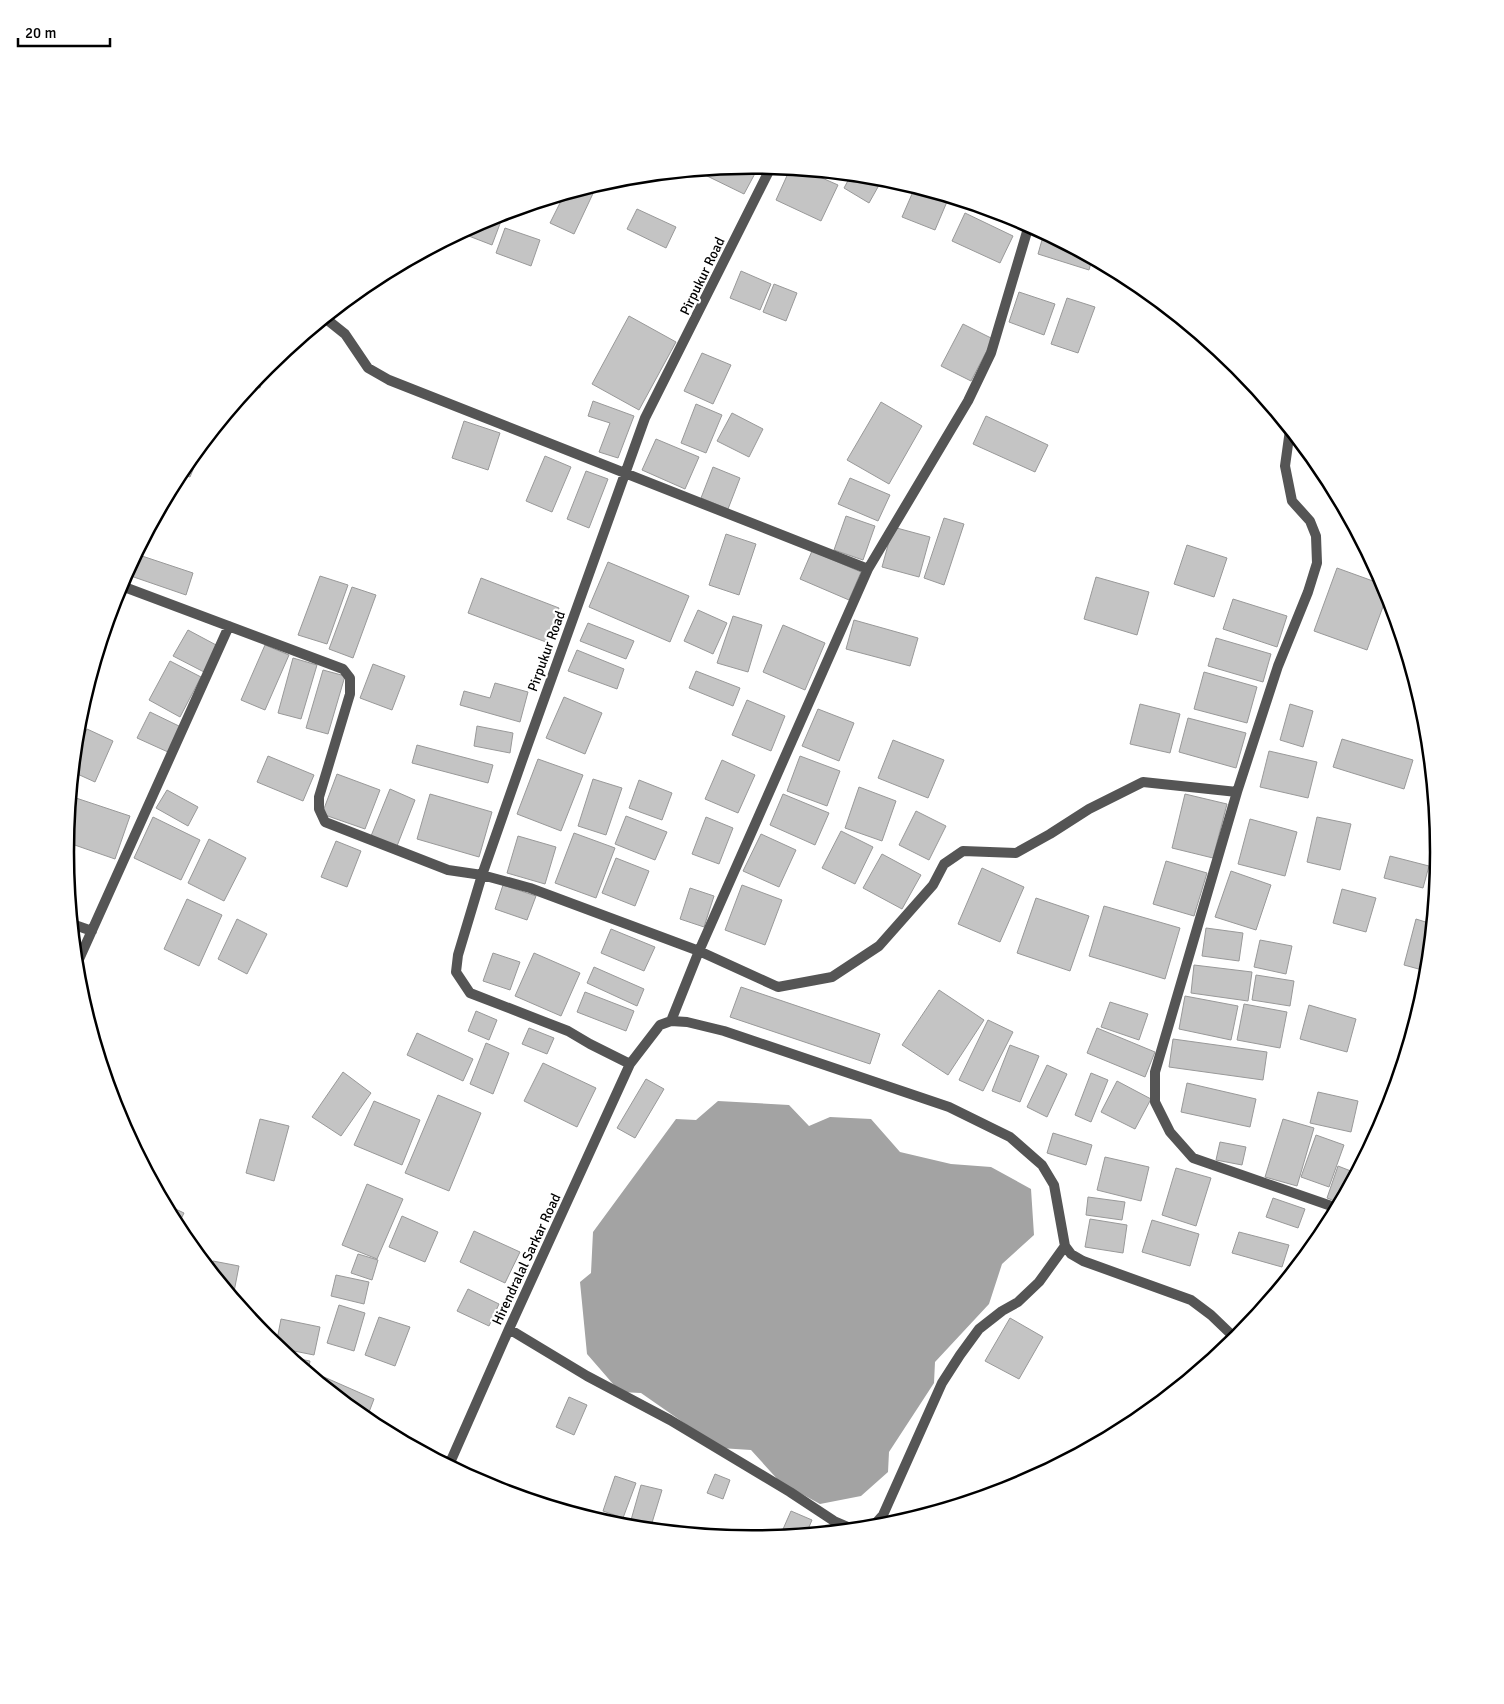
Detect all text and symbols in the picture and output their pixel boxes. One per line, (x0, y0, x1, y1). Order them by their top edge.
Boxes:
scale bar (18, 15, 110, 47)
text: 20 m (25, 24, 56, 42)
street label: Pirpukur Road (676, 234, 729, 318)
street label: Pirpukur Road (524, 609, 569, 694)
street label: Hirendralal Sarkar Road (489, 1191, 564, 1328)

